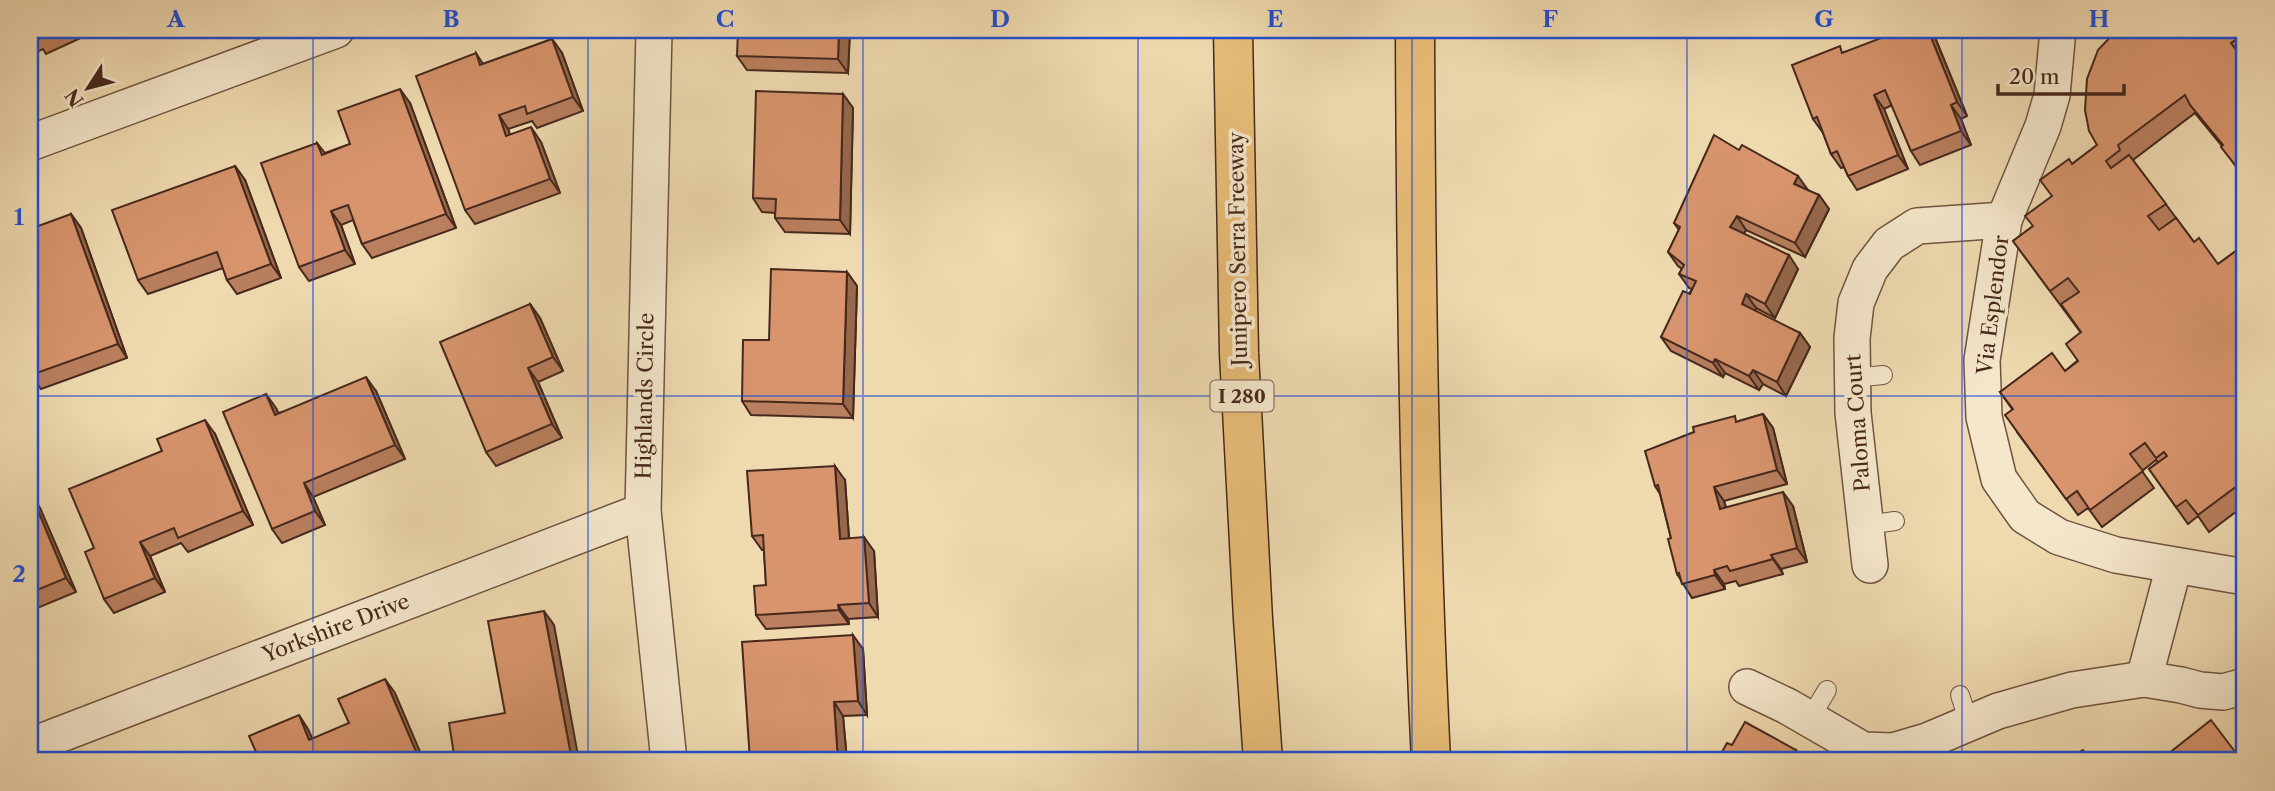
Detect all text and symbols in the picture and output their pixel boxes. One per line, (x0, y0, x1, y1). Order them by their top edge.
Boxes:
text: A (166, 5, 186, 33)
text: B (442, 5, 460, 33)
text: C (716, 5, 734, 33)
text: D (990, 5, 1010, 33)
text: E (1267, 5, 1283, 33)
text: F (1542, 5, 1558, 33)
text: G (1814, 5, 1834, 33)
text: H (2089, 5, 2110, 33)
north arrow (52, 52, 122, 122)
scale bar (1998, 52, 2124, 96)
text: 20 m (2009, 64, 2060, 89)
text: N (60, 84, 89, 111)
street label: Junipero Serra Freeway (1223, 131, 1252, 369)
text: 1 (14, 203, 25, 231)
street label: Via Esplendor (1971, 234, 2013, 377)
street label: Highlands Circle (631, 312, 658, 480)
street label: Paloma Court (1840, 353, 1875, 493)
road number: I 280 (1210, 380, 1274, 412)
text: 2 (12, 560, 26, 588)
street label: Yorkshire Drive (258, 588, 413, 667)

